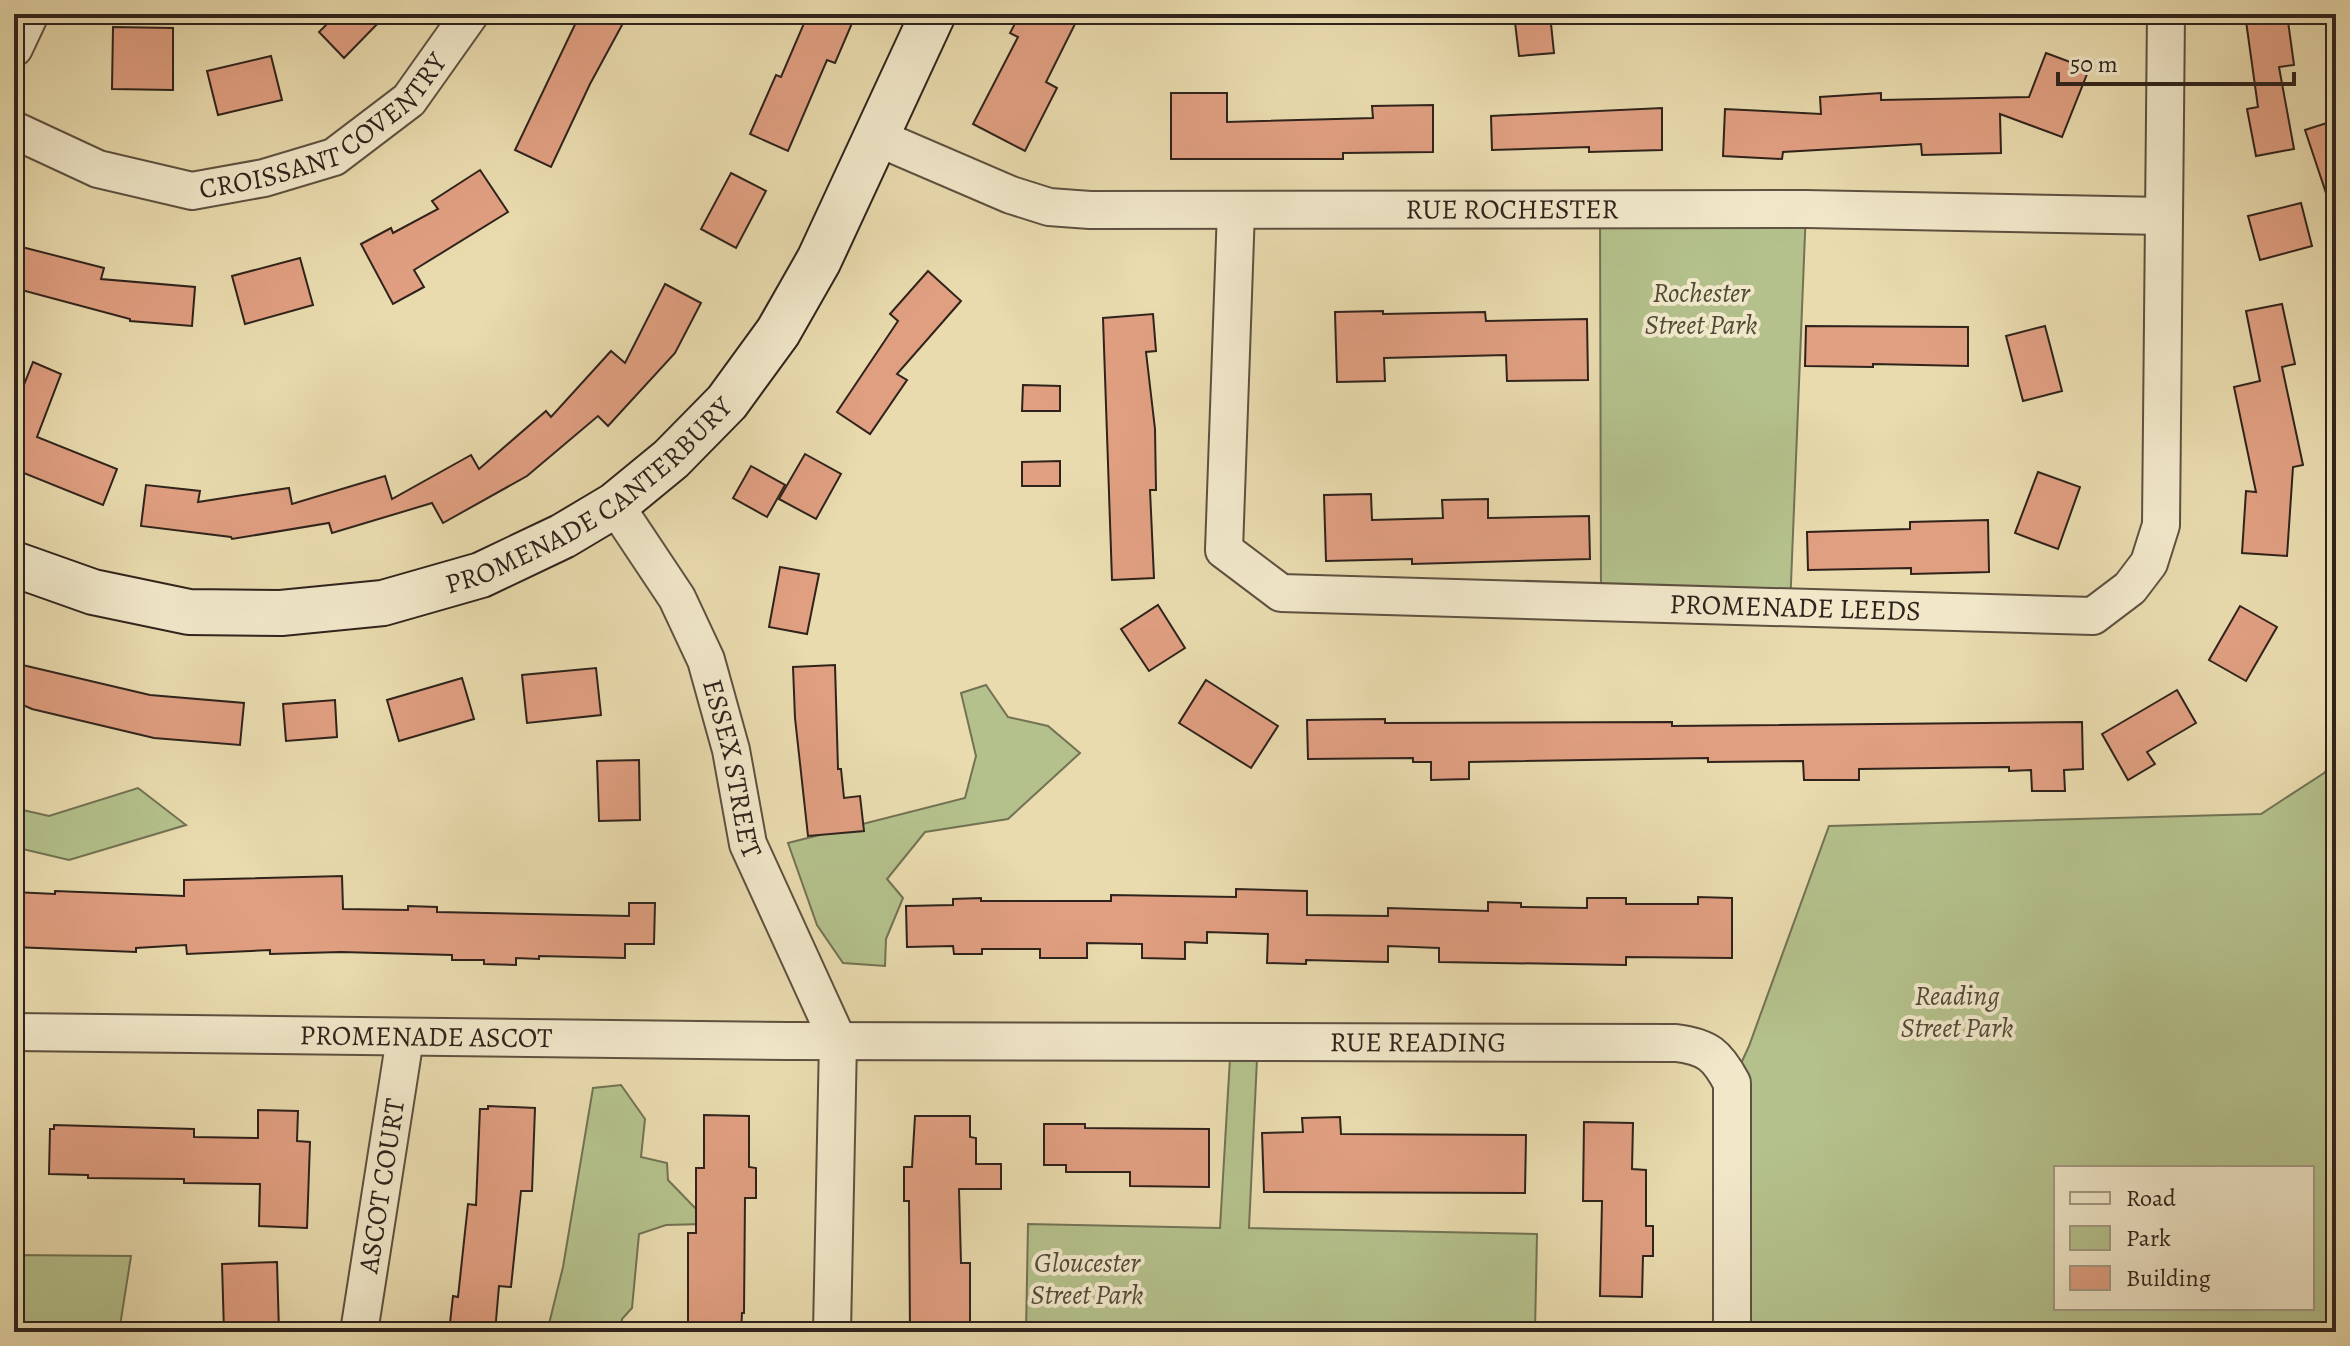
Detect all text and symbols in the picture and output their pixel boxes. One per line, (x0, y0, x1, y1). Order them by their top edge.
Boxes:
scale bar (2058, 36, 2294, 86)
street label: CROISSANT COVENTRY (196, 44, 456, 208)
text: 50 m (2070, 48, 2118, 80)
street label: RUE ROCHESTER (1406, 190, 1619, 229)
park label: Rochester Street Park (1645, 274, 1757, 344)
street label: PROMENADE CANTERBURY (441, 388, 741, 603)
street label: PROMENADE LEEDS (1669, 585, 1921, 630)
street label: ESSEX STREET (693, 675, 771, 865)
park label: Reading Street Park (1901, 977, 2013, 1047)
street label: PROMENADE ASCOT (299, 1016, 553, 1057)
street label: RUE READING (1330, 1023, 1506, 1062)
street label: ASCOT COURT (349, 1096, 414, 1277)
legend (2054, 1166, 2314, 1310)
text: Road (2126, 1182, 2176, 1214)
text: Park (2126, 1222, 2171, 1254)
park label: Gloucester Street Park (1031, 1244, 1143, 1314)
text: Building (2126, 1262, 2211, 1294)

